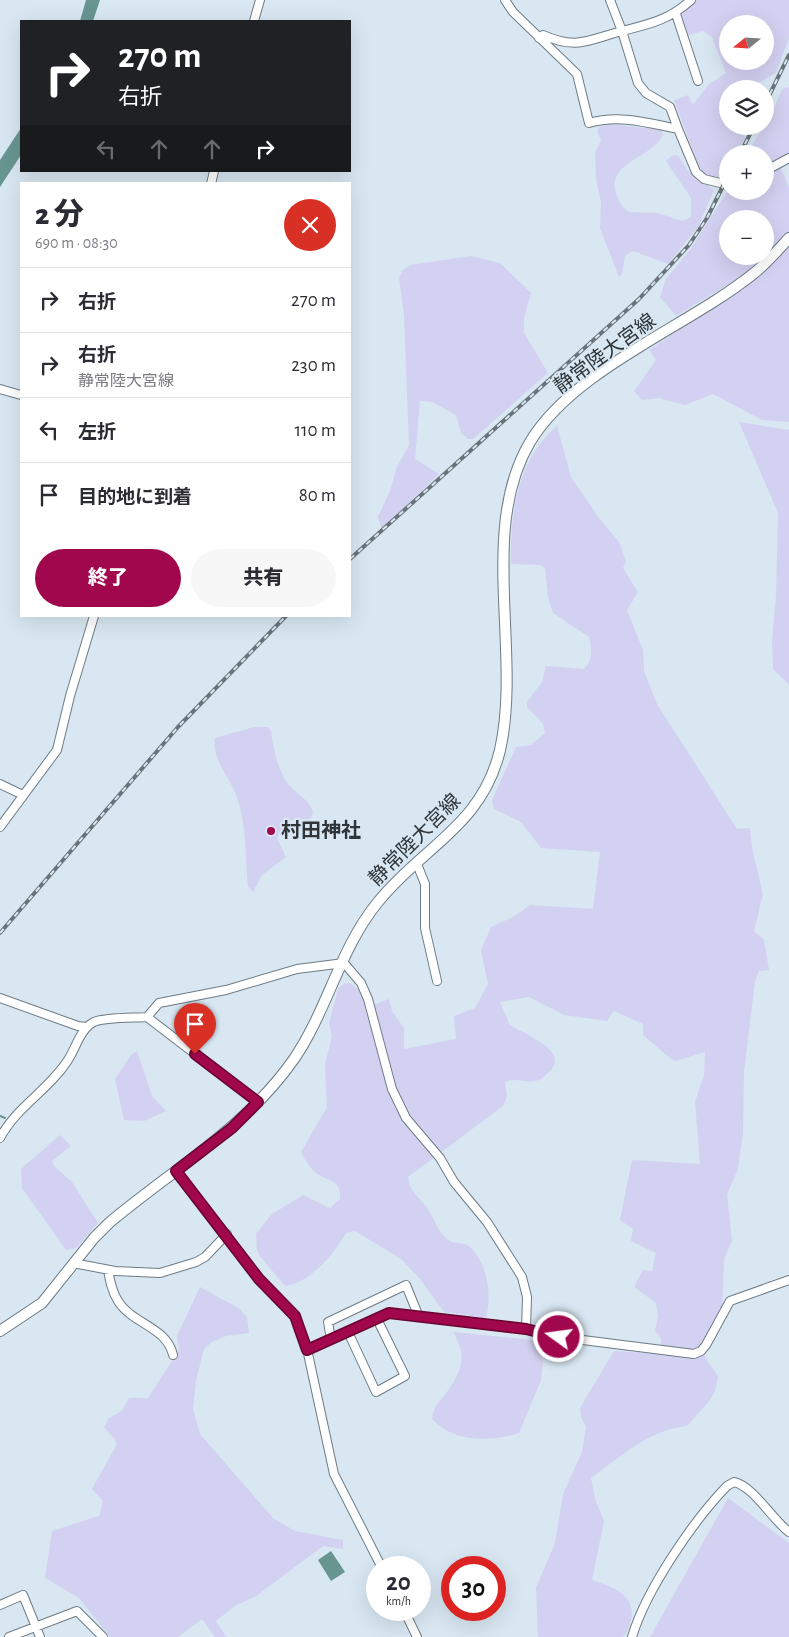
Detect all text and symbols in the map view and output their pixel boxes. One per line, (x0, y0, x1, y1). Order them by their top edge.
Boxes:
north arrow (719, 15, 774, 70)
map controls (719, 15, 774, 265)
text: 270 m (118, 39, 201, 74)
icon: right (35, 40, 100, 105)
button: layers (719, 80, 774, 135)
text: 右折 (118, 86, 162, 108)
icon: left (92, 135, 120, 163)
icon: ahead (145, 135, 173, 163)
icon: ahead (198, 135, 226, 163)
icon: right (251, 135, 279, 163)
button: + (719, 145, 774, 200)
button: close (284, 199, 336, 251)
text: 2 分 (35, 200, 84, 230)
button: − (719, 210, 774, 265)
text: 690 m · 08:30 (35, 235, 118, 251)
icon: right (35, 286, 63, 314)
text: 270 m (291, 291, 336, 310)
text: 右折 (78, 293, 116, 312)
street label: 静常陸大宮線 (549, 309, 659, 397)
text: 右折 (78, 346, 116, 365)
icon: right (35, 351, 63, 379)
text: 230 m (291, 356, 336, 375)
text: 静常陸大宮線 (78, 373, 174, 389)
icon: left (35, 416, 63, 444)
text: 110 m (295, 421, 336, 440)
text: 左折 (78, 423, 116, 442)
icon: arrive (35, 481, 63, 509)
text: 80 m (299, 486, 336, 505)
text: 目的地に到着 (78, 488, 192, 507)
button: 終了 (35, 549, 181, 607)
button: 共有 (191, 549, 336, 607)
street label: 静常陸大宮線 (364, 789, 464, 889)
place label: 村田神社 (281, 819, 361, 841)
marker: 村田神社 (265, 825, 277, 837)
pin (174, 1003, 216, 1054)
icon: arrive (181, 1010, 209, 1038)
position arrow (532, 1310, 584, 1362)
speed limit sign: 30 (441, 1556, 506, 1621)
text: 20 (386, 1570, 411, 1595)
text: km/h (386, 1595, 411, 1607)

